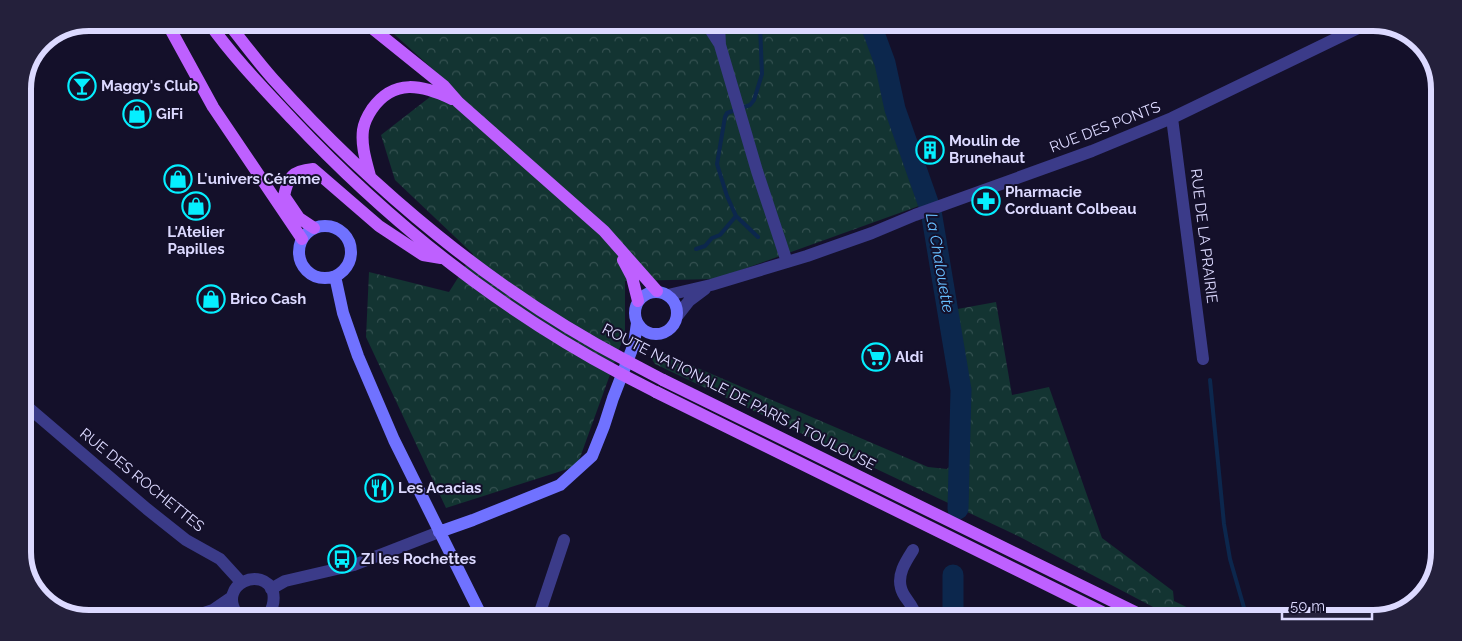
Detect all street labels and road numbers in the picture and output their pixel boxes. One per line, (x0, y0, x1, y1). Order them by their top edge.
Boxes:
street label: RUE DES PONTS (1047, 98, 1163, 156)
street label: RUE DE LA PRAIRIE (1187, 168, 1221, 304)
street label: ROUTE NATIONALE DE PARIS À TOULOUSE (599, 320, 879, 474)
street label: RUE DES ROCHETTES (76, 424, 208, 536)

